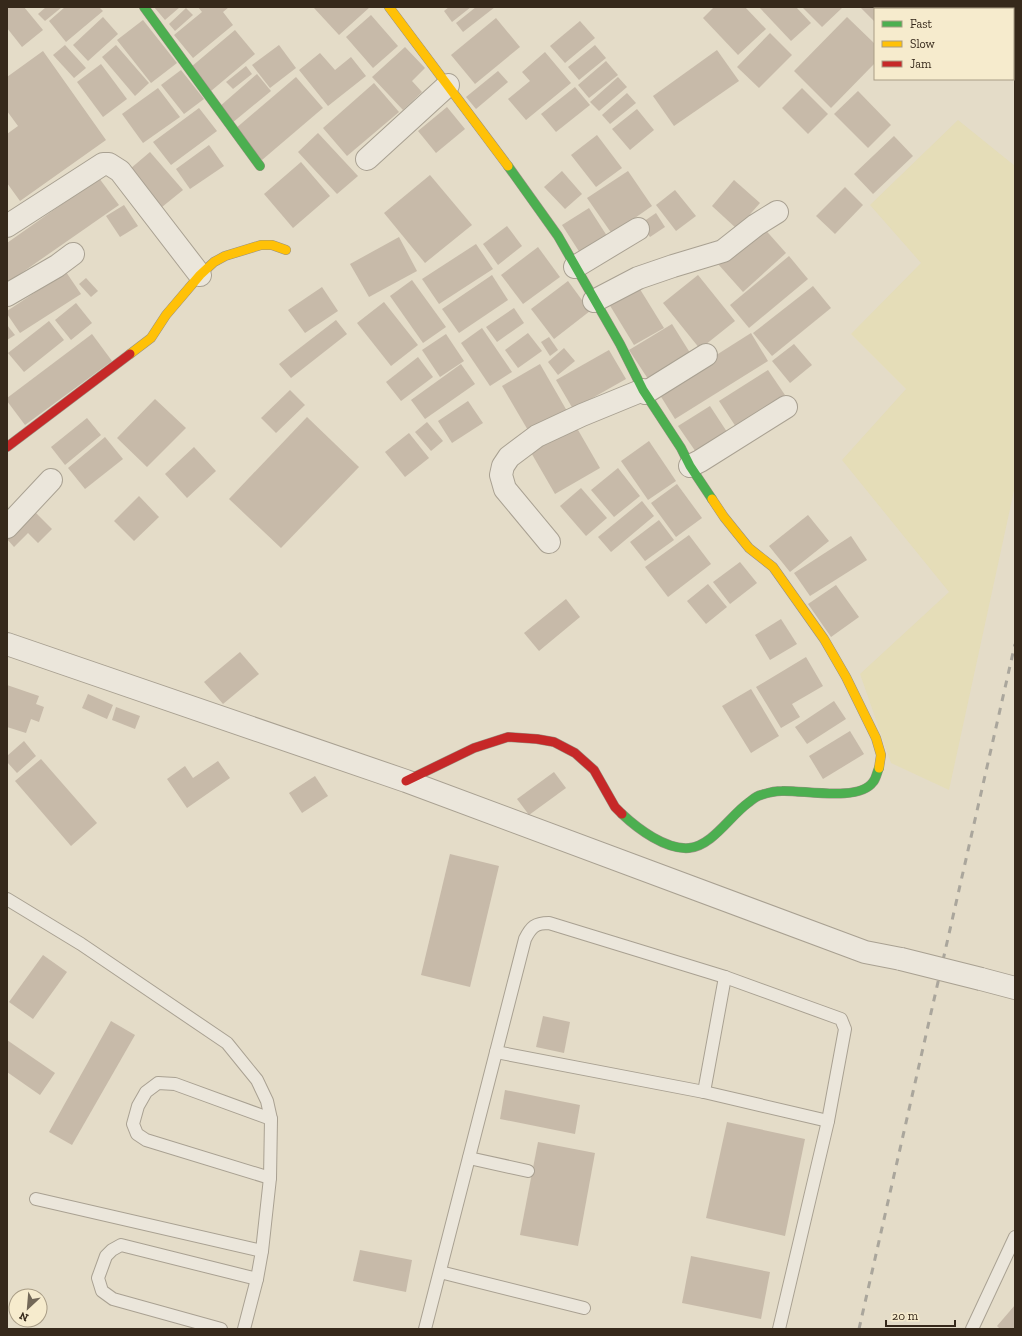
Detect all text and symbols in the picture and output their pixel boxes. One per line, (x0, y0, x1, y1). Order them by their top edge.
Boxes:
legend (874, 8, 1014, 80)
text: Fast (910, 17, 933, 31)
text: Slow (910, 37, 936, 51)
text: Jam (910, 57, 932, 71)
north arrow (8, 1288, 48, 1328)
scale bar (886, 1302, 955, 1328)
text: N (17, 1309, 30, 1324)
text: 20 m (892, 1309, 919, 1323)

